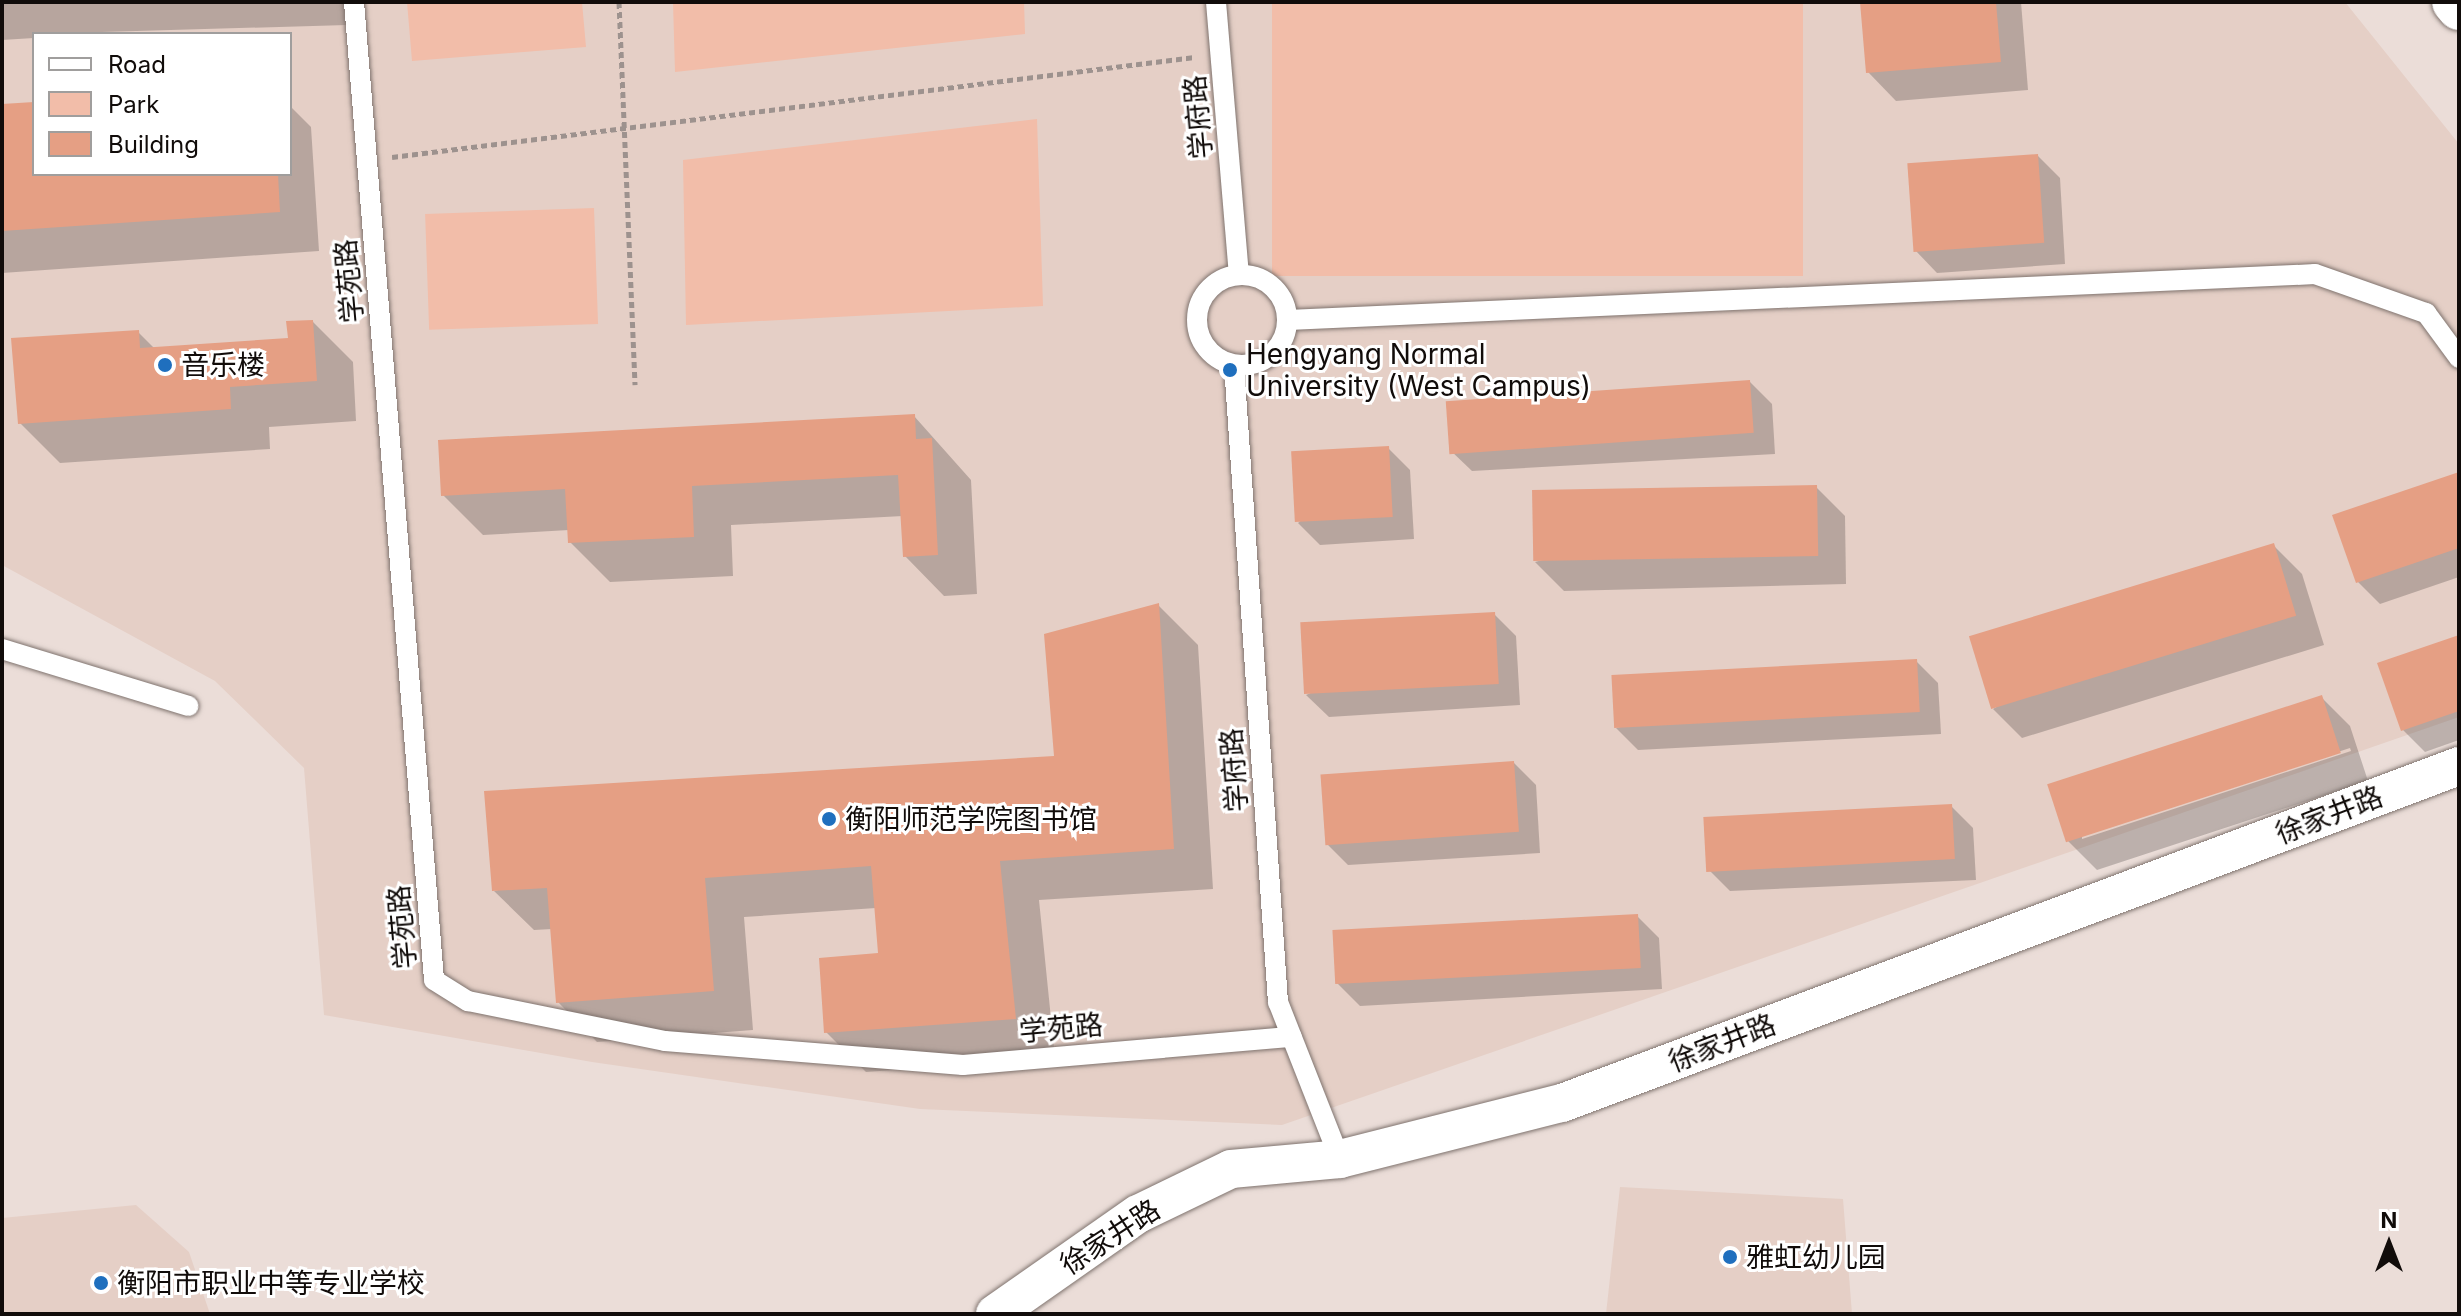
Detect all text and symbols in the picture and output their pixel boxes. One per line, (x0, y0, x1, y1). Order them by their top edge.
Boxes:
legend (32, 32, 292, 176)
text: Road (108, 50, 166, 79)
street label: 学府路 (1178, 74, 1218, 160)
text: Park (108, 90, 159, 119)
text: Building (108, 130, 199, 159)
street label: 学苑路 (329, 238, 369, 324)
place label: Hengyang Normal University (West Campus) (1246, 337, 1591, 403)
place label: 音乐楼 (181, 348, 265, 382)
marker: 音乐楼 (156, 356, 174, 374)
marker: Hengyang Normal University (West Campus) (1221, 361, 1239, 379)
street label: 学府路 (1214, 727, 1254, 813)
street label: 徐家井路 (2271, 779, 2387, 851)
place label: 衡阳师范学院图书馆 (845, 802, 1097, 836)
marker: 衡阳师范学院图书馆 (820, 810, 838, 828)
street label: 学苑路 (382, 884, 422, 970)
street label: 徐家井路 (1664, 1007, 1780, 1079)
street label: 学苑路 (1018, 1008, 1104, 1048)
street label: 徐家井路 (1054, 1192, 1166, 1282)
north arrow (2349, 1204, 2429, 1284)
text: N (2381, 1207, 2397, 1233)
place label: 雅虹幼儿园 (1746, 1240, 1886, 1274)
marker: 雅虹幼儿园 (1721, 1248, 1739, 1266)
place label: 衡阳市职业中等专业学校 (117, 1266, 425, 1300)
marker: 衡阳市职业中等专业学校 (92, 1274, 110, 1292)

